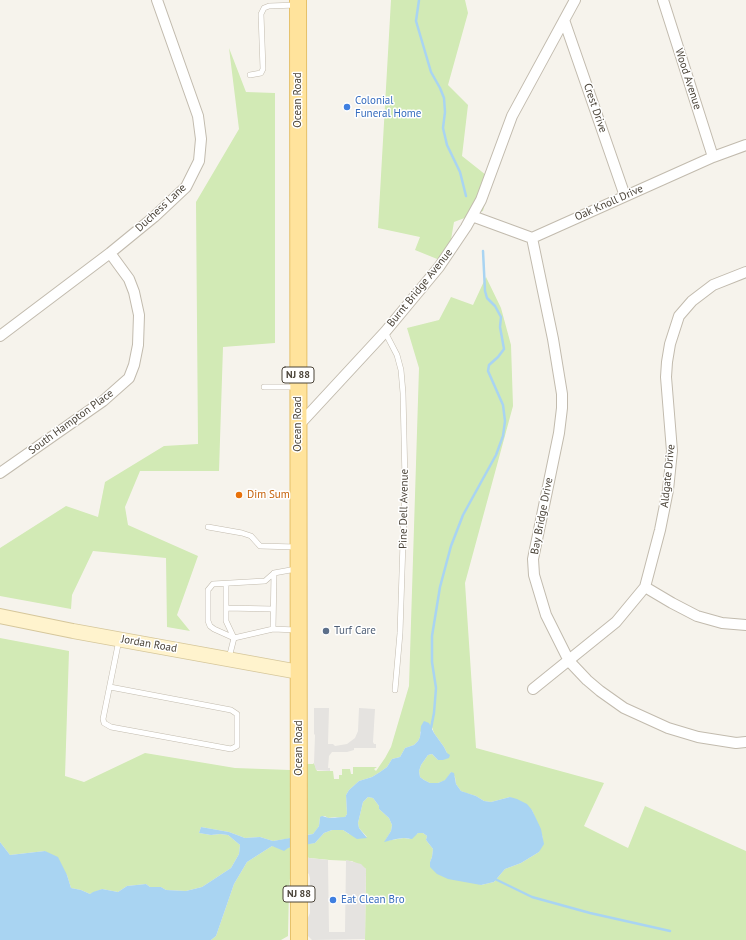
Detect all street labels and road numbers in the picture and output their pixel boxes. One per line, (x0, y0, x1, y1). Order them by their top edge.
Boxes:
street label: Wood Avenue (672, 47, 704, 111)
street label: Ocean Road (291, 72, 305, 128)
street label: Crest Drive (580, 82, 610, 134)
street label: Duchess Lane (133, 181, 189, 235)
street label: Oak Knoll Drive (573, 182, 645, 224)
street label: Burnt Bridge Avenue (384, 246, 456, 330)
road number: NJ 88 (282, 367, 314, 383)
street label: South Hampton Place (26, 387, 116, 457)
street label: Ocean Road (291, 396, 305, 452)
street label: Aldgate Drive (658, 444, 678, 508)
street label: Pine Dell Avenue (397, 469, 411, 549)
street label: Bay Bridge Drive (528, 476, 556, 556)
street label: Jordan Road (120, 633, 178, 655)
street label: Ocean Road (292, 720, 306, 776)
road number: NJ 88 (283, 886, 315, 902)

